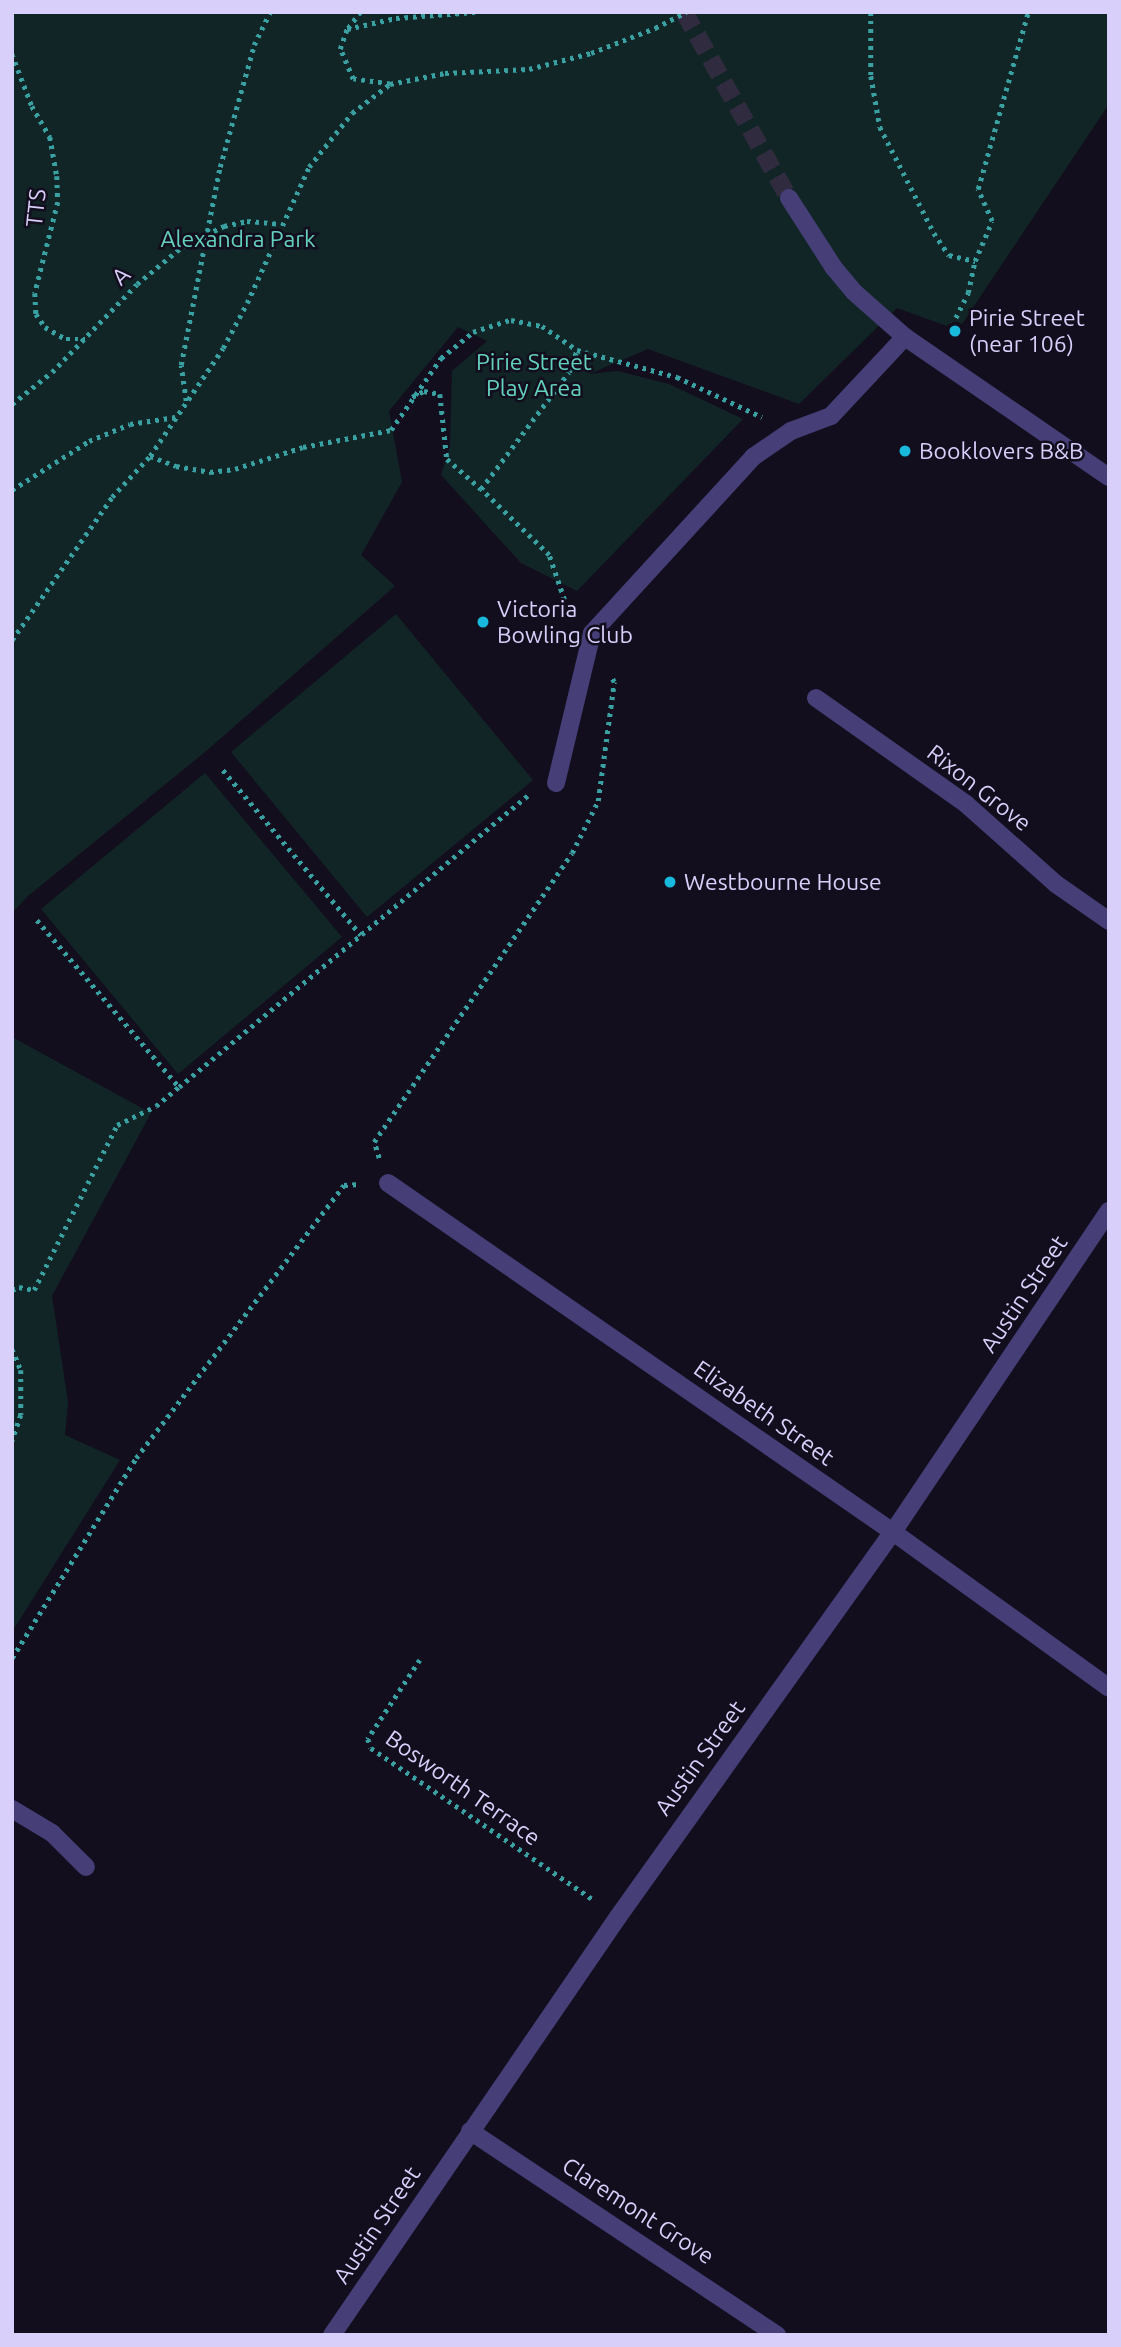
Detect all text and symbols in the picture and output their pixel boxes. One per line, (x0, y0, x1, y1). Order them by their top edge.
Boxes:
street label: TTS (20, 188, 52, 228)
park label: Alexandra Park (160, 225, 316, 253)
street label: A (106, 261, 136, 291)
place label: Pirie Street (near 106) (969, 304, 1085, 358)
marker: Pirie Street (near 106) (947, 323, 963, 339)
park label: Pirie Street Play Area (476, 348, 592, 402)
place label: Booklovers B&B (919, 437, 1084, 465)
marker: Booklovers B&B (897, 443, 913, 459)
place label: Victoria Bowling Club (497, 595, 633, 649)
marker: Victoria Bowling Club (475, 614, 491, 630)
street label: Rixon Grove (922, 739, 1036, 837)
place label: Westbourne House (684, 868, 882, 896)
marker: Westbourne House (662, 874, 678, 890)
street label: Austin Street (975, 1230, 1073, 1358)
street label: Elizabeth Street (689, 1354, 839, 1472)
street label: Austin Street (649, 1695, 751, 1821)
street label: Bosworth Terrace (380, 1724, 546, 1852)
street label: Claremont Grove (557, 2152, 719, 2270)
street label: Austin Street (328, 2161, 426, 2289)

